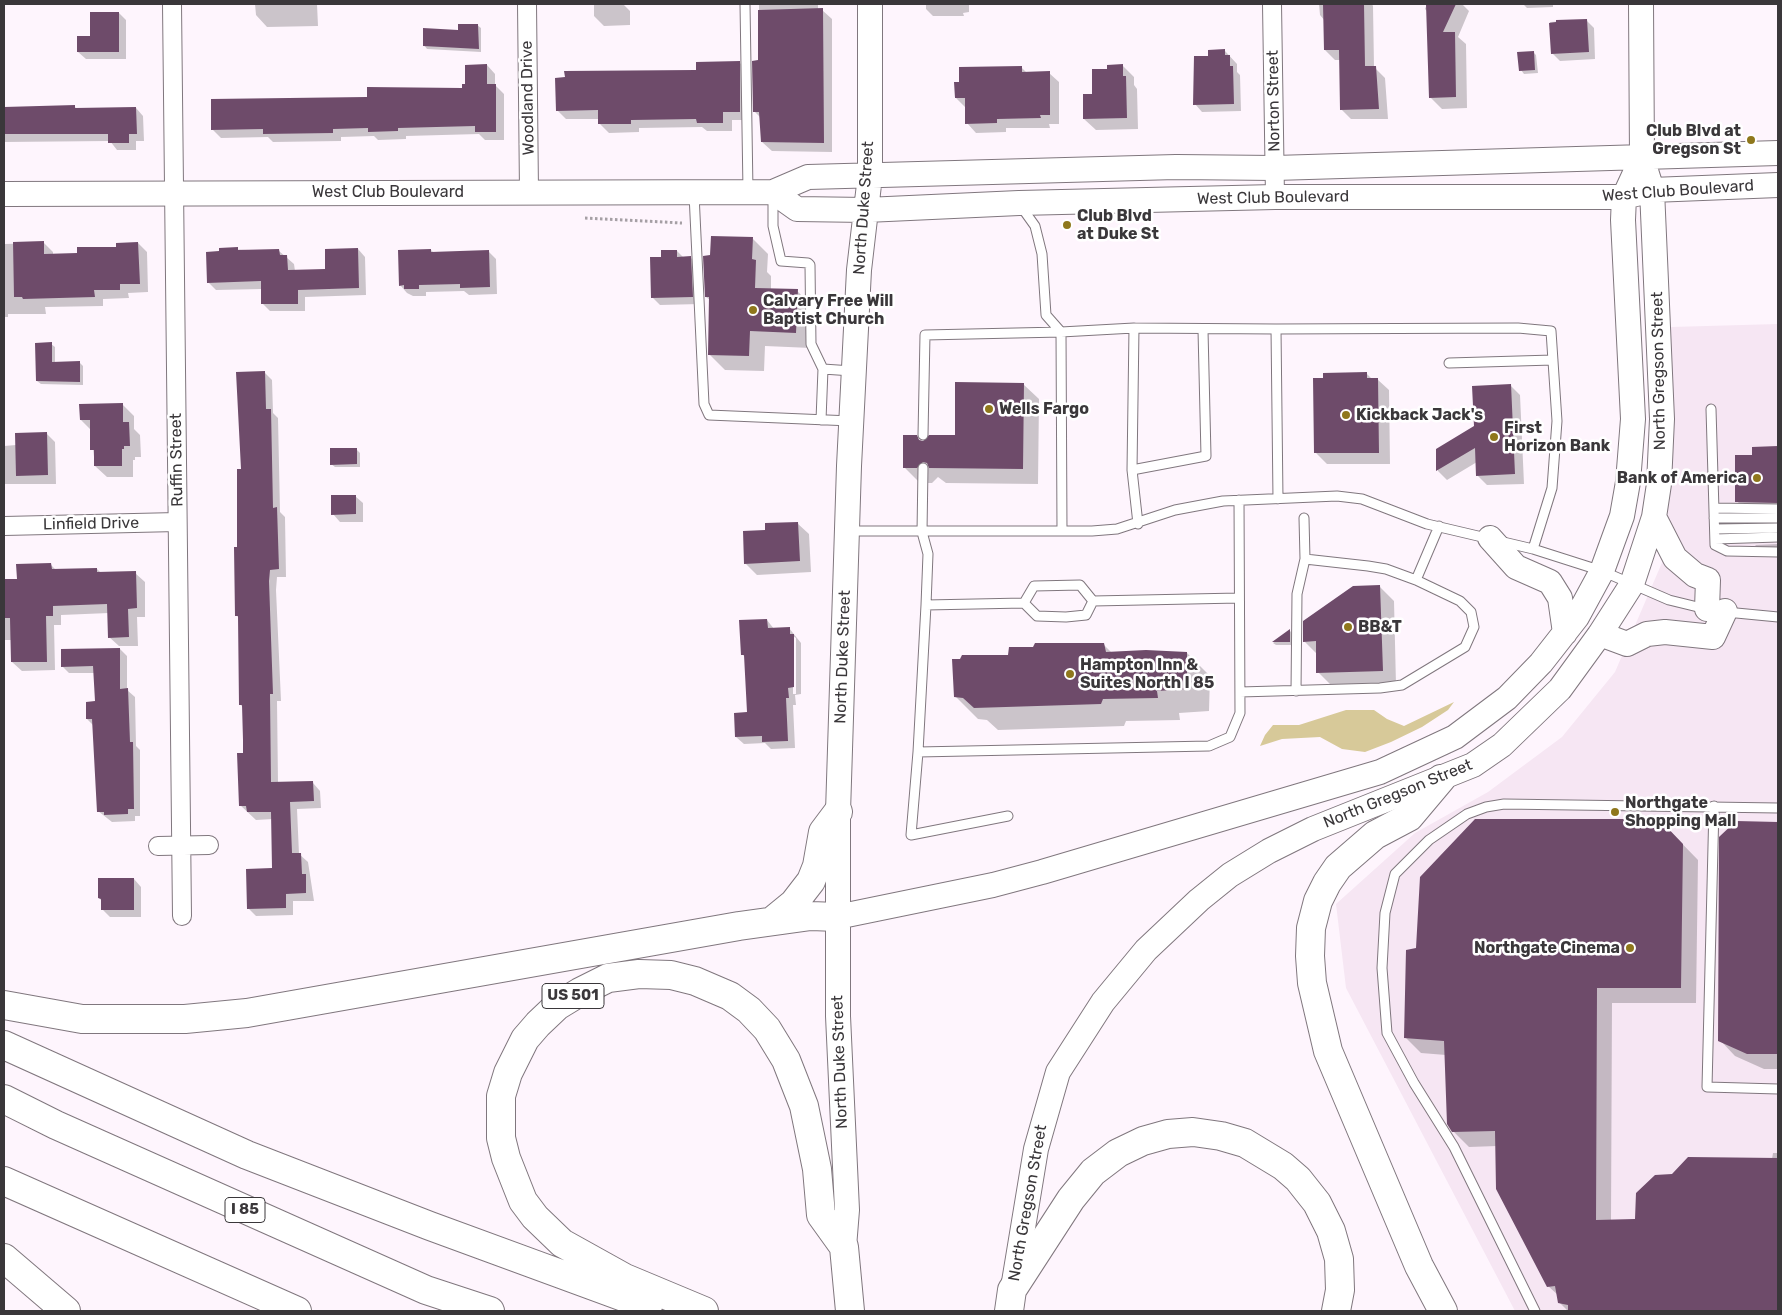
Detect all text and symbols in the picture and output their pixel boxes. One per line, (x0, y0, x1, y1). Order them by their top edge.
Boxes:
street label: Woodland Drive (517, 40, 539, 156)
street label: Norton Street (1264, 50, 1284, 152)
place label: Club Blvd at Gregson St (1646, 121, 1741, 159)
marker: Club Blvd at Gregson St (1745, 134, 1757, 146)
street label: North Duke Street (850, 141, 878, 275)
street label: West Club Boulevard (1601, 176, 1755, 206)
street label: West Club Boulevard (312, 182, 464, 202)
street label: West Club Boulevard (1197, 187, 1349, 209)
place label: Club Blvd at Duke St (1077, 206, 1159, 244)
marker: Club Blvd at Duke St (1061, 219, 1073, 231)
place label: Calvary Free Will Baptist Church (763, 291, 893, 329)
street label: North Gregson Street (1648, 291, 1670, 451)
marker: Calvary Free Will Baptist Church (747, 304, 759, 316)
place label: Wells Fargo (999, 399, 1089, 419)
marker: Wells Fargo (983, 403, 995, 415)
place label: Kickback Jack's (1356, 405, 1483, 425)
marker: Kickback Jack's (1340, 409, 1352, 421)
street label: Ruffin Street (167, 413, 187, 507)
place label: First Horizon Bank (1504, 418, 1610, 456)
marker: First Horizon Bank (1488, 431, 1500, 443)
place label: Bank of America (1617, 468, 1747, 488)
marker: Bank of America (1751, 472, 1763, 484)
street label: Linfield Drive (43, 514, 139, 534)
street label: North Duke Street (831, 590, 855, 724)
place label: BB&T (1358, 617, 1402, 637)
marker: BB&T (1342, 621, 1354, 633)
place label: Hampton Inn & Suites North I 85 (1080, 655, 1214, 693)
marker: Hampton Inn & Suites North I 85 (1064, 668, 1076, 680)
street label: North Gregson Street (1321, 755, 1475, 833)
place label: Northgate Shopping Mall (1625, 793, 1736, 831)
marker: Northgate Shopping Mall (1609, 806, 1621, 818)
place label: Northgate Cinema (1474, 938, 1620, 958)
marker: Northgate Cinema (1624, 942, 1636, 954)
road number: US 501 (542, 984, 604, 1008)
street label: North Duke Street (828, 995, 852, 1129)
street label: North Gregson Street (1005, 1123, 1051, 1283)
road number: I 85 (225, 1198, 265, 1222)

